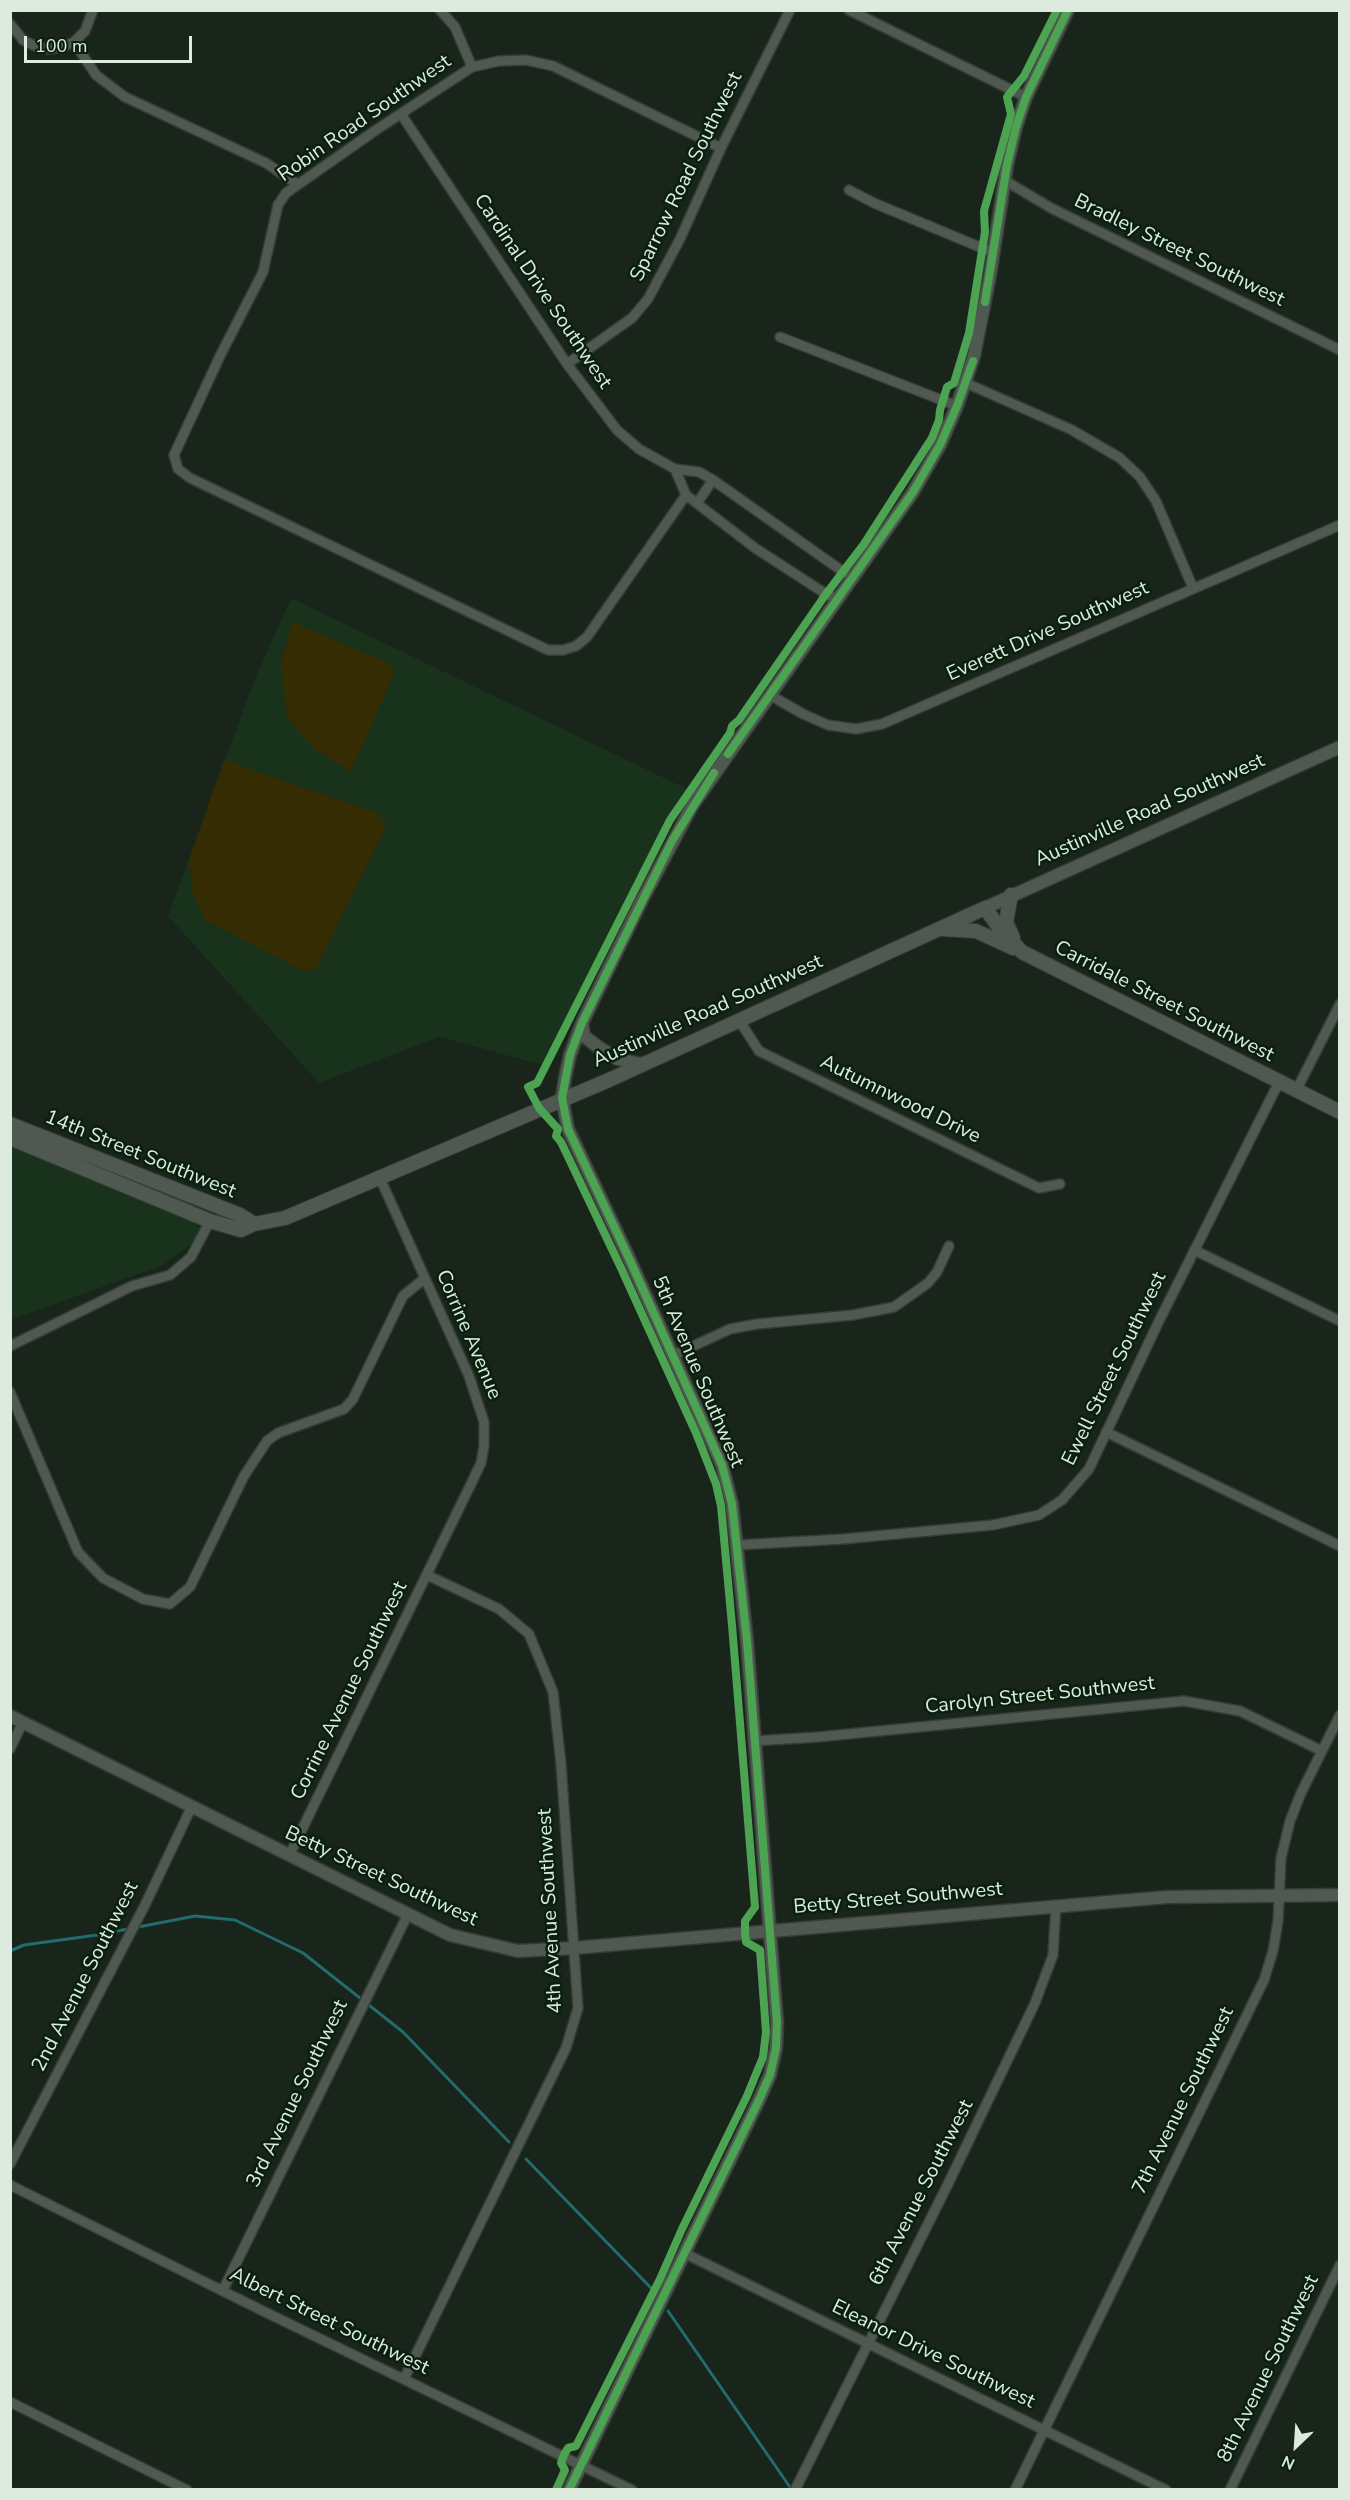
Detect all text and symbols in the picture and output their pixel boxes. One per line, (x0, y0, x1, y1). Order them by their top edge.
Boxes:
scale bar (27, 24, 195, 62)
text: 100 m (35, 34, 87, 58)
street label: Robin Road Southwest (274, 50, 456, 188)
street label: Sparrow Road Southwest (626, 68, 748, 286)
street label: Cardinal Drive Southwest (468, 190, 616, 394)
street label: Bradley Street Southwest (1070, 190, 1288, 312)
street label: Everett Drive Southwest (943, 577, 1153, 687)
street label: Austinville Road Southwest (1031, 749, 1269, 873)
street label: Carridale Street Southwest (1050, 936, 1278, 1068)
street label: Austinville Road Southwest (589, 950, 827, 1074)
street label: Autumnwood Drive (816, 1051, 984, 1149)
street label: 14th Street Southwest (41, 1106, 239, 1204)
street label: Corrine Avenue (430, 1267, 506, 1403)
street label: Ewell Street Southwest (1058, 1268, 1172, 1470)
street label: 5th Avenue Southwest (646, 1273, 748, 1471)
street label: Corrine Avenue Southwest (287, 1578, 413, 1804)
street label: Carolyn Street Southwest (924, 1672, 1156, 1720)
street label: 4th Avenue Southwest (534, 1808, 568, 2014)
street label: Betty Street Southwest (281, 1822, 481, 1932)
street label: 2nd Avenue Southwest (28, 1878, 144, 2076)
street label: Betty Street Southwest (792, 1878, 1004, 1920)
street label: 3rd Avenue Southwest (242, 1996, 354, 2192)
street label: 7th Avenue Southwest (1128, 2003, 1240, 2199)
street label: 6th Avenue Southwest (865, 2096, 979, 2290)
street label: Albert Street Southwest (225, 2263, 433, 2381)
street label: 8th Avenue Southwest (1213, 2271, 1325, 2467)
street label: Eleanor Drive Southwest (828, 2295, 1038, 2415)
north arrow (1266, 2416, 1326, 2476)
text: N (1278, 2450, 1298, 2475)

